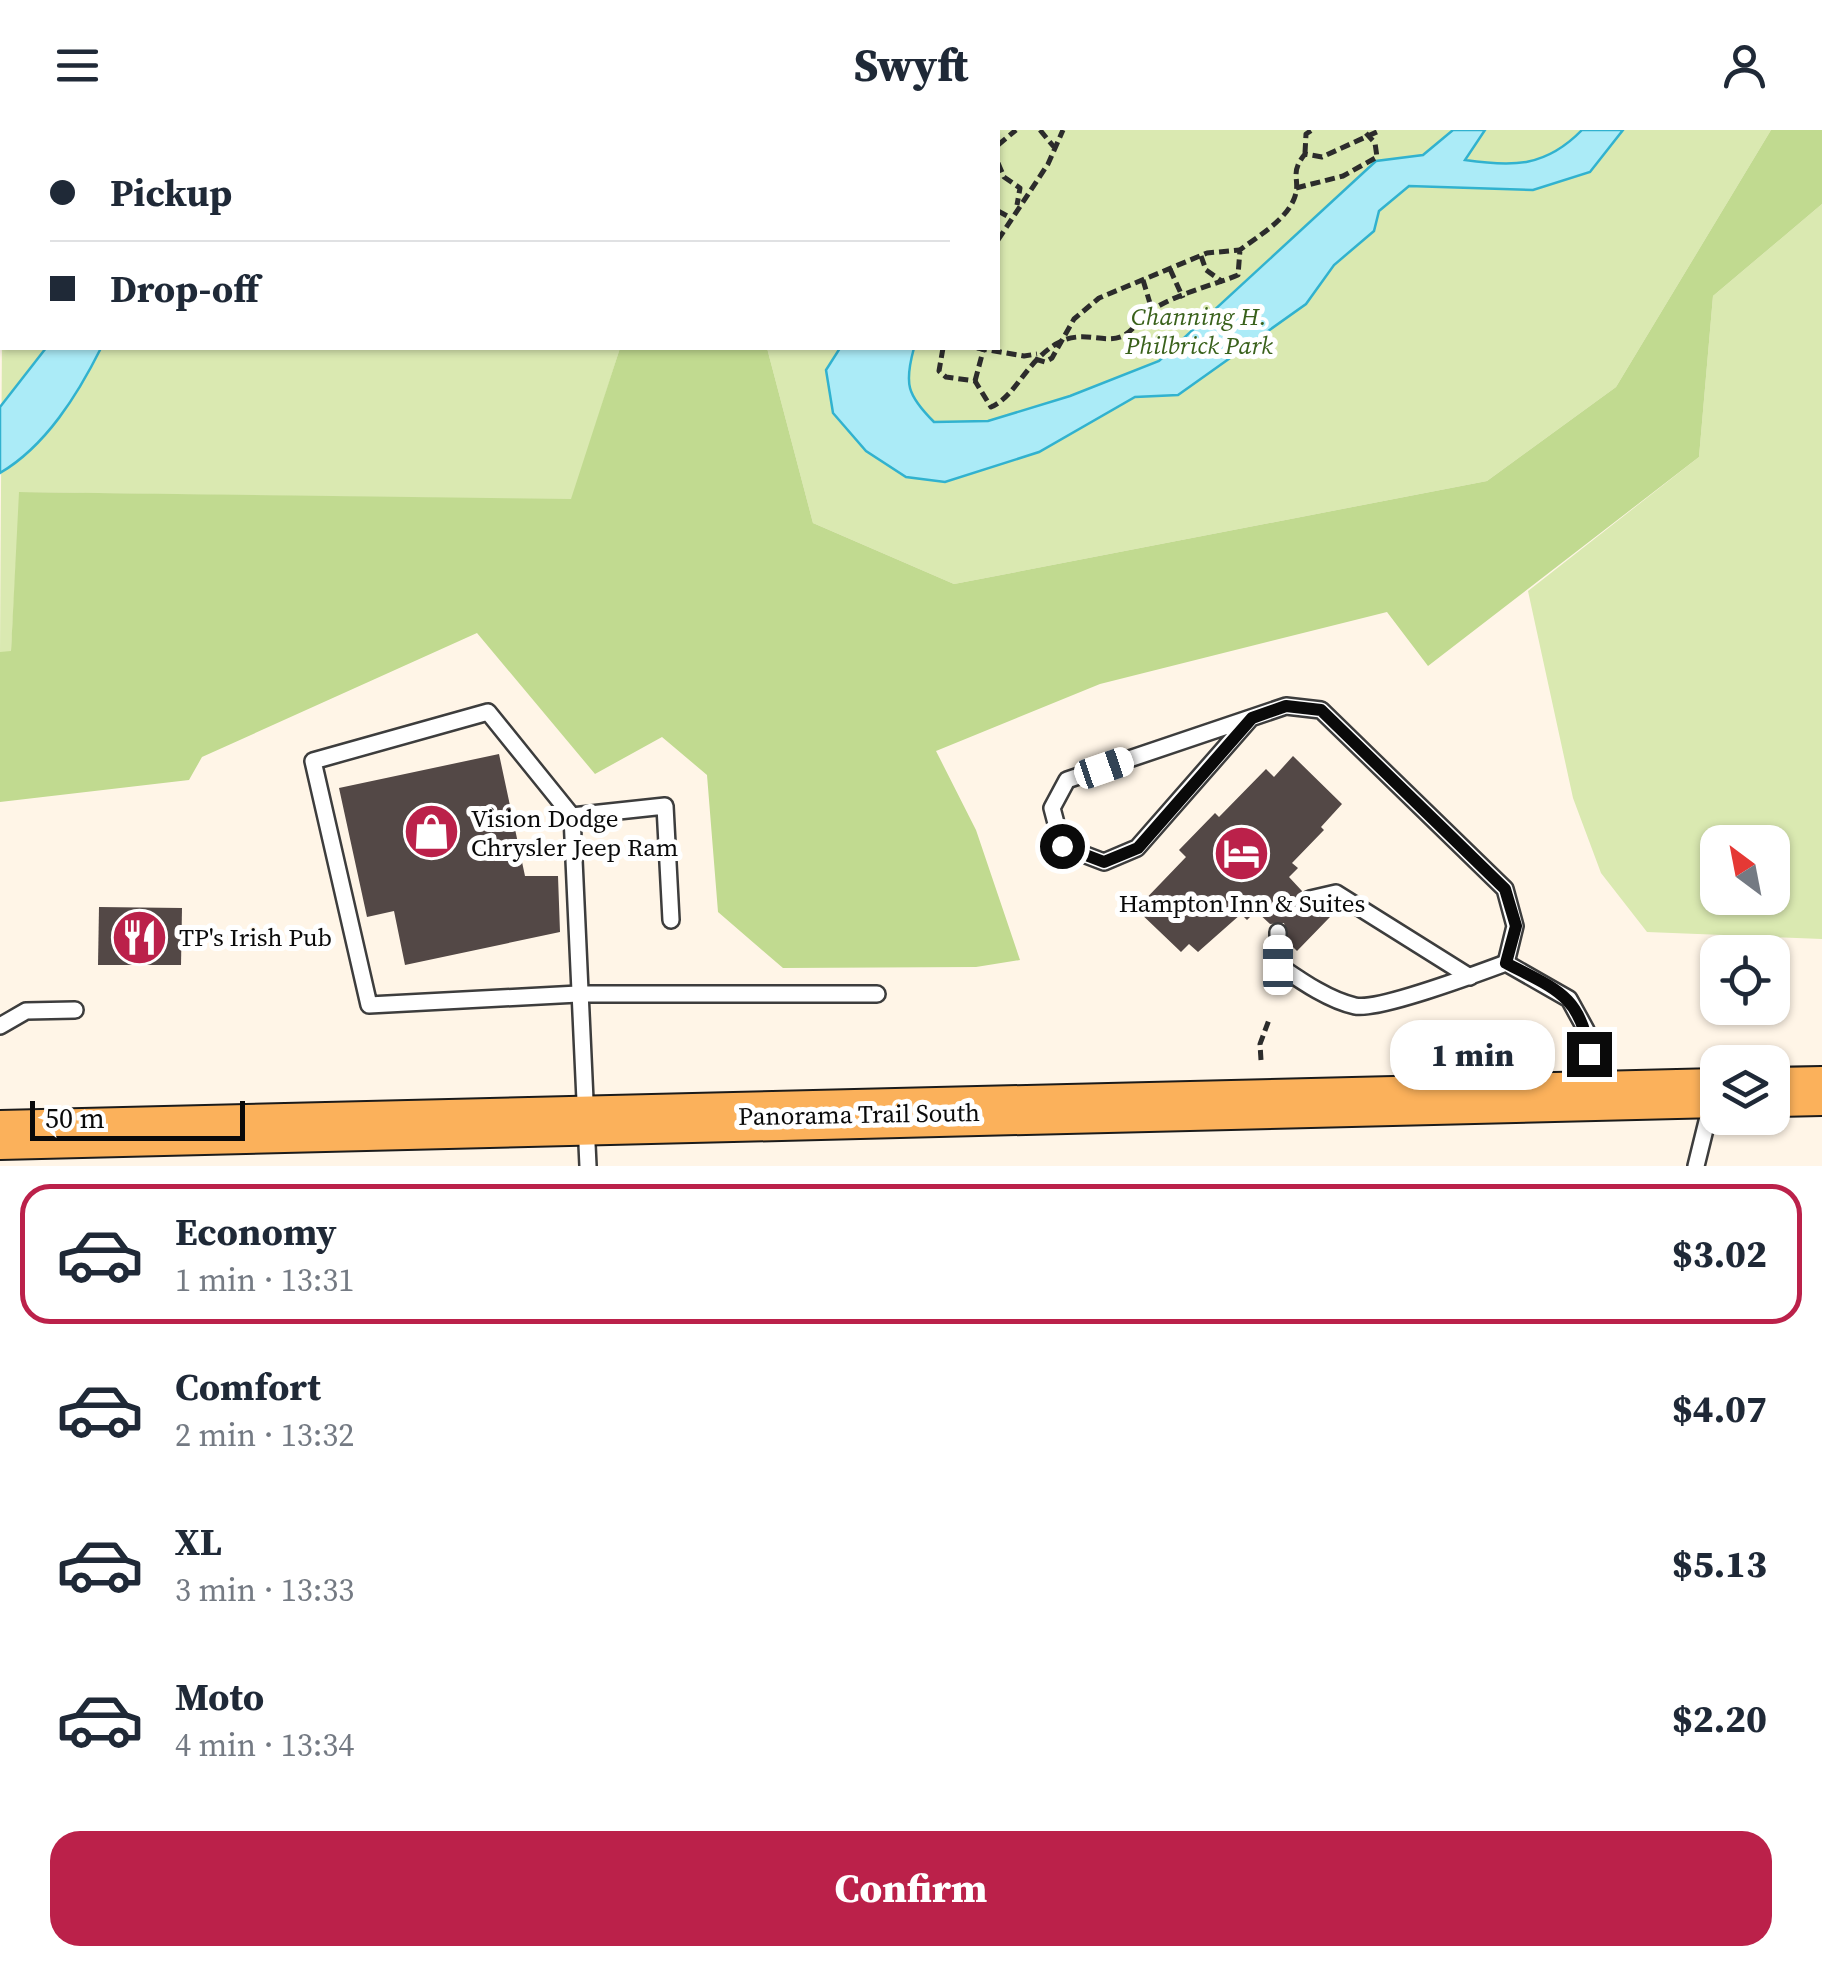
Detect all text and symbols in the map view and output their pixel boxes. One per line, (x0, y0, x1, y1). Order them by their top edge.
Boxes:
text: Swyft (854, 34, 968, 96)
icon: menu (50, 38, 105, 93)
icon: person (1717, 38, 1772, 93)
text: Pickup (110, 167, 232, 219)
text: Drop-off (110, 263, 259, 315)
park label: Channing H. Philbrick Park (1124, 299, 1273, 362)
car (1071, 744, 1137, 792)
place label: Vision Dodge Chrysler Jeep Ram (471, 801, 678, 864)
shop icon: Vision Dodge Chrysler Jeep Ram (402, 802, 462, 862)
route start (1040, 824, 1085, 869)
hotel icon: Hampton Inn & Suites (1212, 824, 1272, 884)
north arrow (1700, 825, 1790, 915)
map controls (1700, 825, 1790, 1135)
place label: Hampton Inn & Suites (1119, 886, 1365, 920)
restaurant icon: TP's Irish Pub (110, 907, 170, 967)
place label: TP's Irish Pub (179, 920, 332, 954)
car (1263, 935, 1293, 995)
button: locate (1700, 935, 1790, 1025)
callout: 1 min (1389, 1019, 1554, 1089)
route end (1567, 1032, 1612, 1077)
text: 1 min (1431, 1033, 1514, 1077)
button: layers (1700, 1045, 1790, 1135)
street label: Panorama Trail South (738, 1095, 980, 1133)
scale bar (30, 1096, 245, 1140)
text: 50 m (45, 1099, 105, 1137)
text: Economy (175, 1206, 337, 1258)
icon: car (55, 1209, 145, 1299)
text: $3.02 (1672, 1228, 1767, 1280)
text: 1 min · 13:31 (175, 1258, 354, 1302)
text: Comfort (175, 1361, 321, 1413)
icon: car (55, 1364, 145, 1454)
text: $4.07 (1672, 1383, 1767, 1435)
text: 2 min · 13:32 (175, 1413, 354, 1457)
text: XL (175, 1516, 222, 1568)
icon: car (55, 1519, 145, 1609)
text: $5.13 (1672, 1538, 1767, 1590)
text: 3 min · 13:33 (175, 1568, 354, 1612)
text: Moto (175, 1671, 264, 1723)
icon: car (55, 1674, 145, 1764)
text: $2.20 (1672, 1693, 1767, 1745)
text: 4 min · 13:34 (175, 1723, 354, 1767)
button: Confirm (50, 1831, 1772, 1946)

